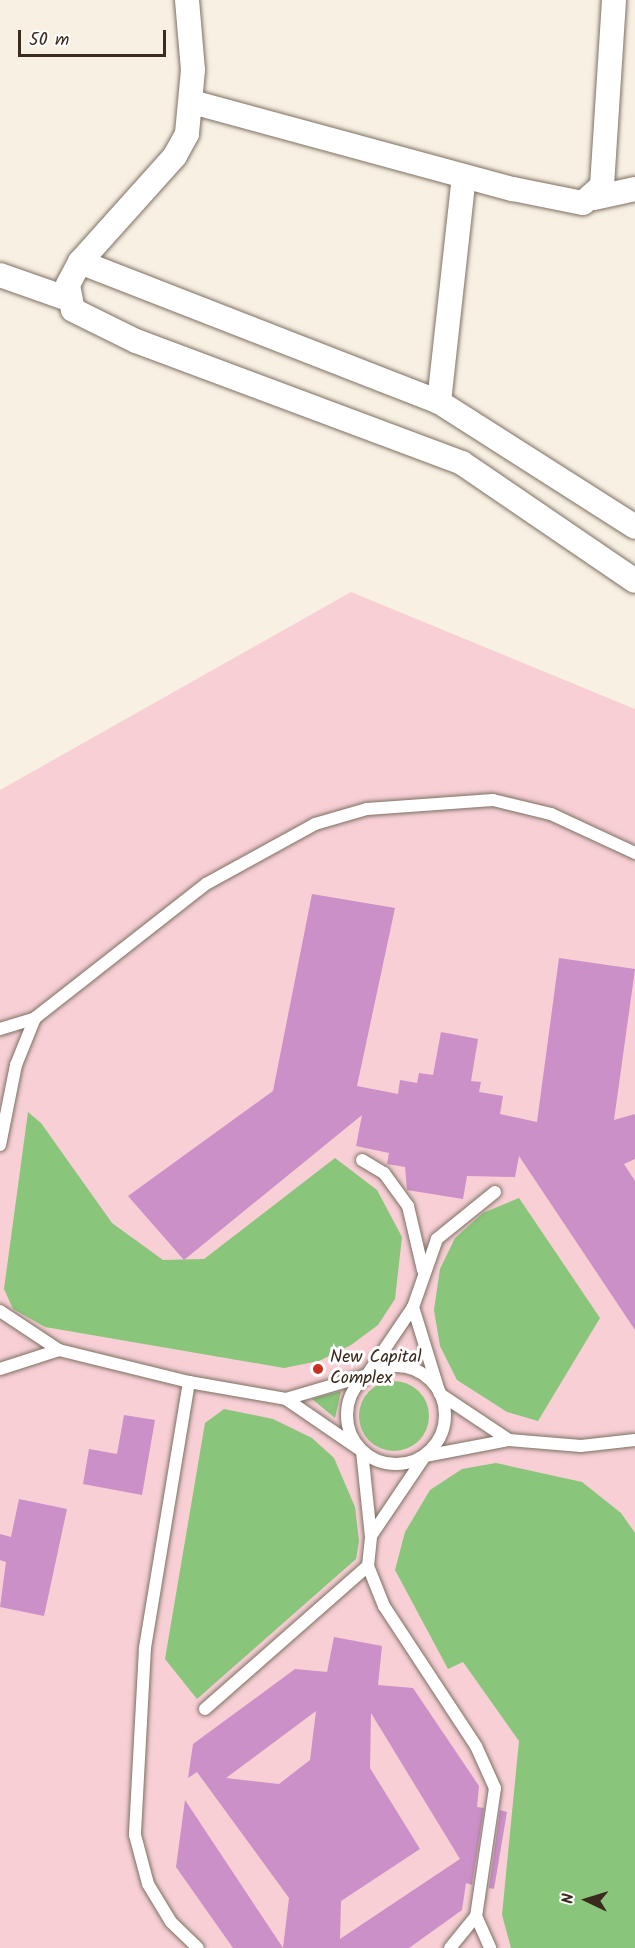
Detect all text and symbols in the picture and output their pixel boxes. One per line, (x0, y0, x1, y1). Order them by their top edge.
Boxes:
scale bar (21, 18, 170, 56)
text: 50 m (29, 26, 69, 55)
place label: New Capital Complex (330, 1348, 422, 1390)
marker: New Capital Complex (311, 1362, 325, 1376)
north arrow (557, 1870, 617, 1930)
text: N (556, 1893, 581, 1905)

